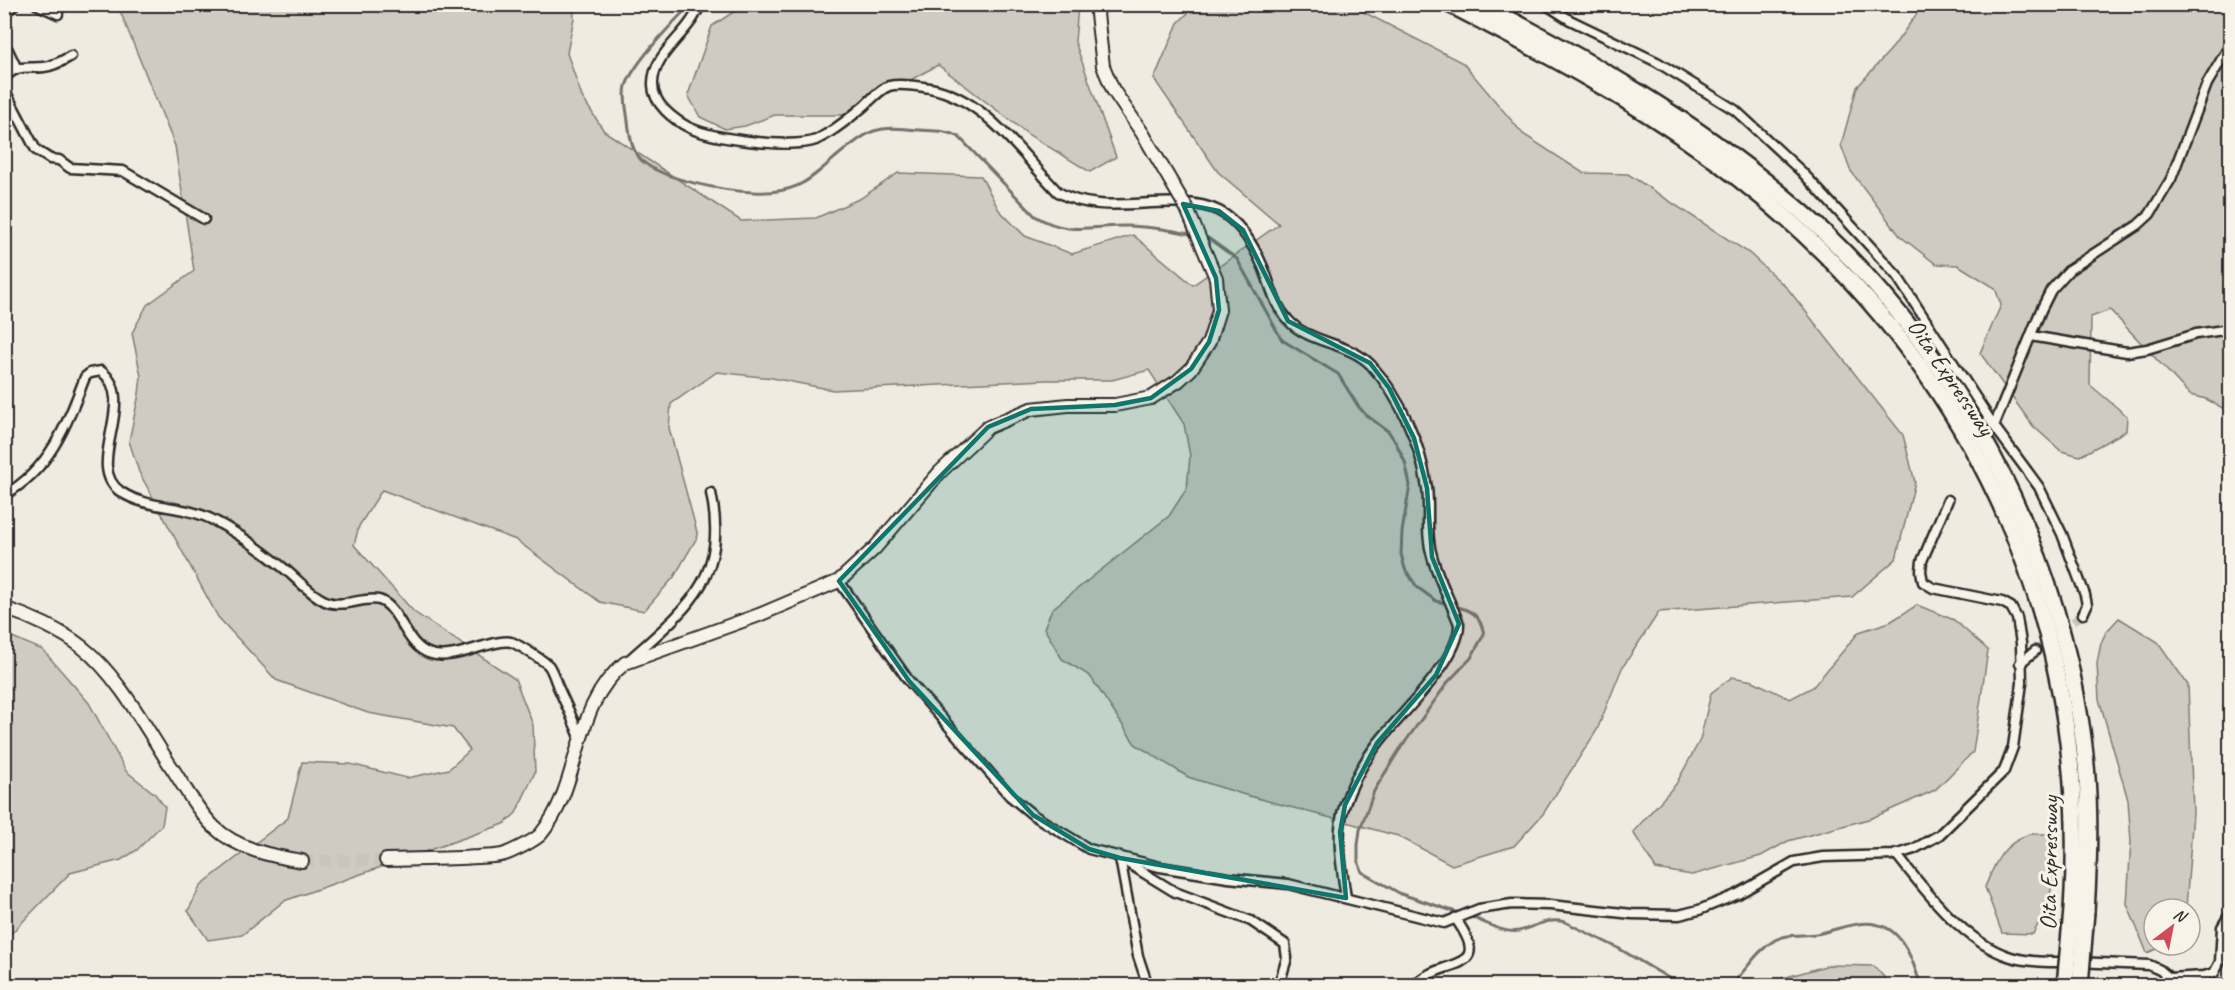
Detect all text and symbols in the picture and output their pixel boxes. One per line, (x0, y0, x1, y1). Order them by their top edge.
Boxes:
street label: Oita Expressway (1901, 313, 2002, 443)
street label: Oita Expressway (2033, 794, 2065, 930)
north arrow (2142, 897, 2202, 957)
text: N (2170, 904, 2192, 928)

